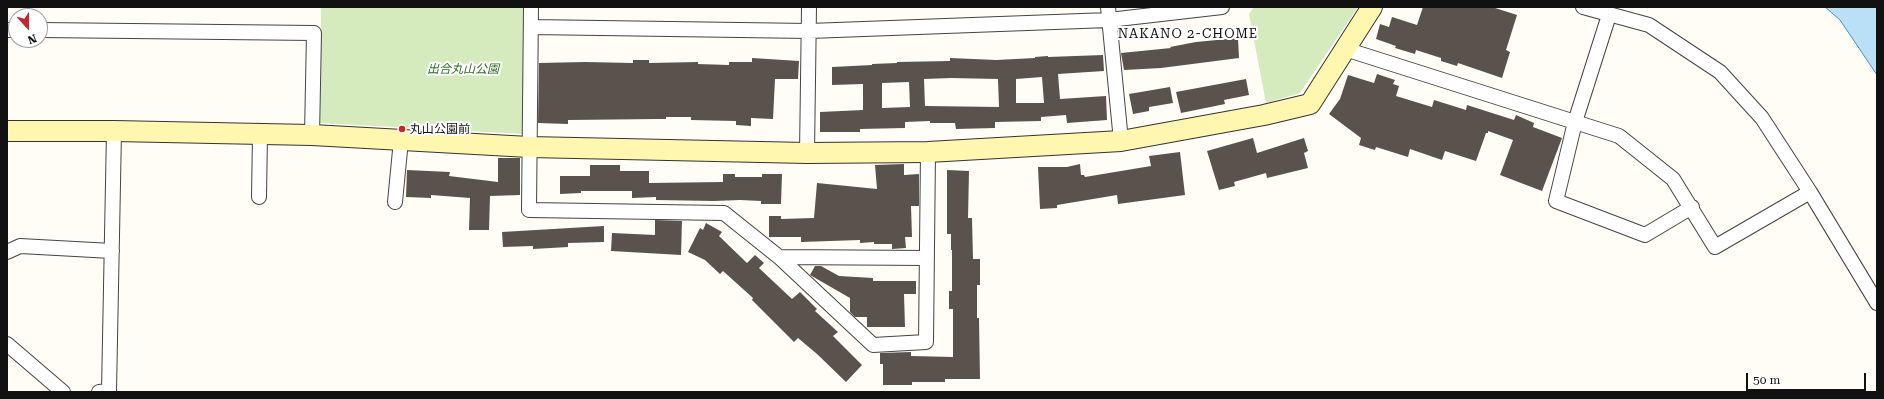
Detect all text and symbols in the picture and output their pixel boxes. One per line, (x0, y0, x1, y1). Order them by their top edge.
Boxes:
north arrow (8, 8, 48, 48)
district label: NAKANO 2-CHOME (1118, 26, 1258, 42)
text: N (26, 31, 38, 46)
park label: 出合丸山公園 (427, 62, 499, 76)
place label: 丸山公園前 (410, 122, 470, 136)
marker: 丸山公園前 (397, 124, 407, 134)
scale bar (1748, 365, 1868, 391)
text: 50 m (1753, 373, 1780, 387)

